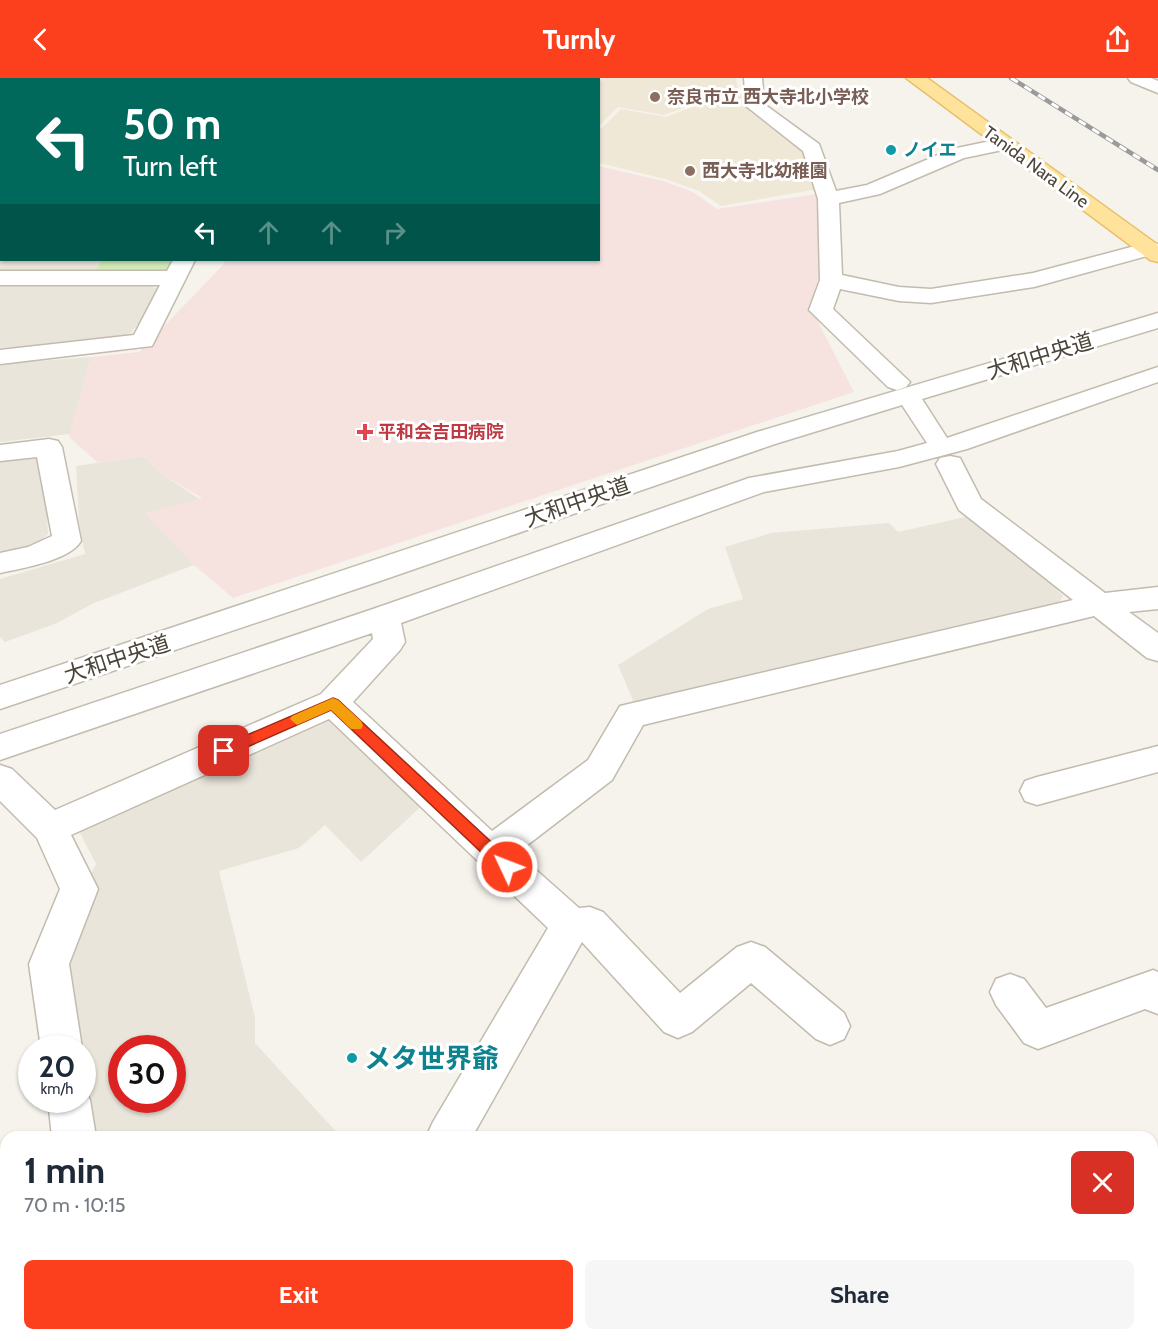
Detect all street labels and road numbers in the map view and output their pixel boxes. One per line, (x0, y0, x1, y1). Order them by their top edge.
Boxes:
street label: Tanida Nara Line (979, 121, 1093, 213)
street label: 大和中央道 (983, 327, 1097, 385)
street label: 大和中央道 (521, 471, 633, 533)
street label: 大和中央道 (61, 629, 173, 689)

